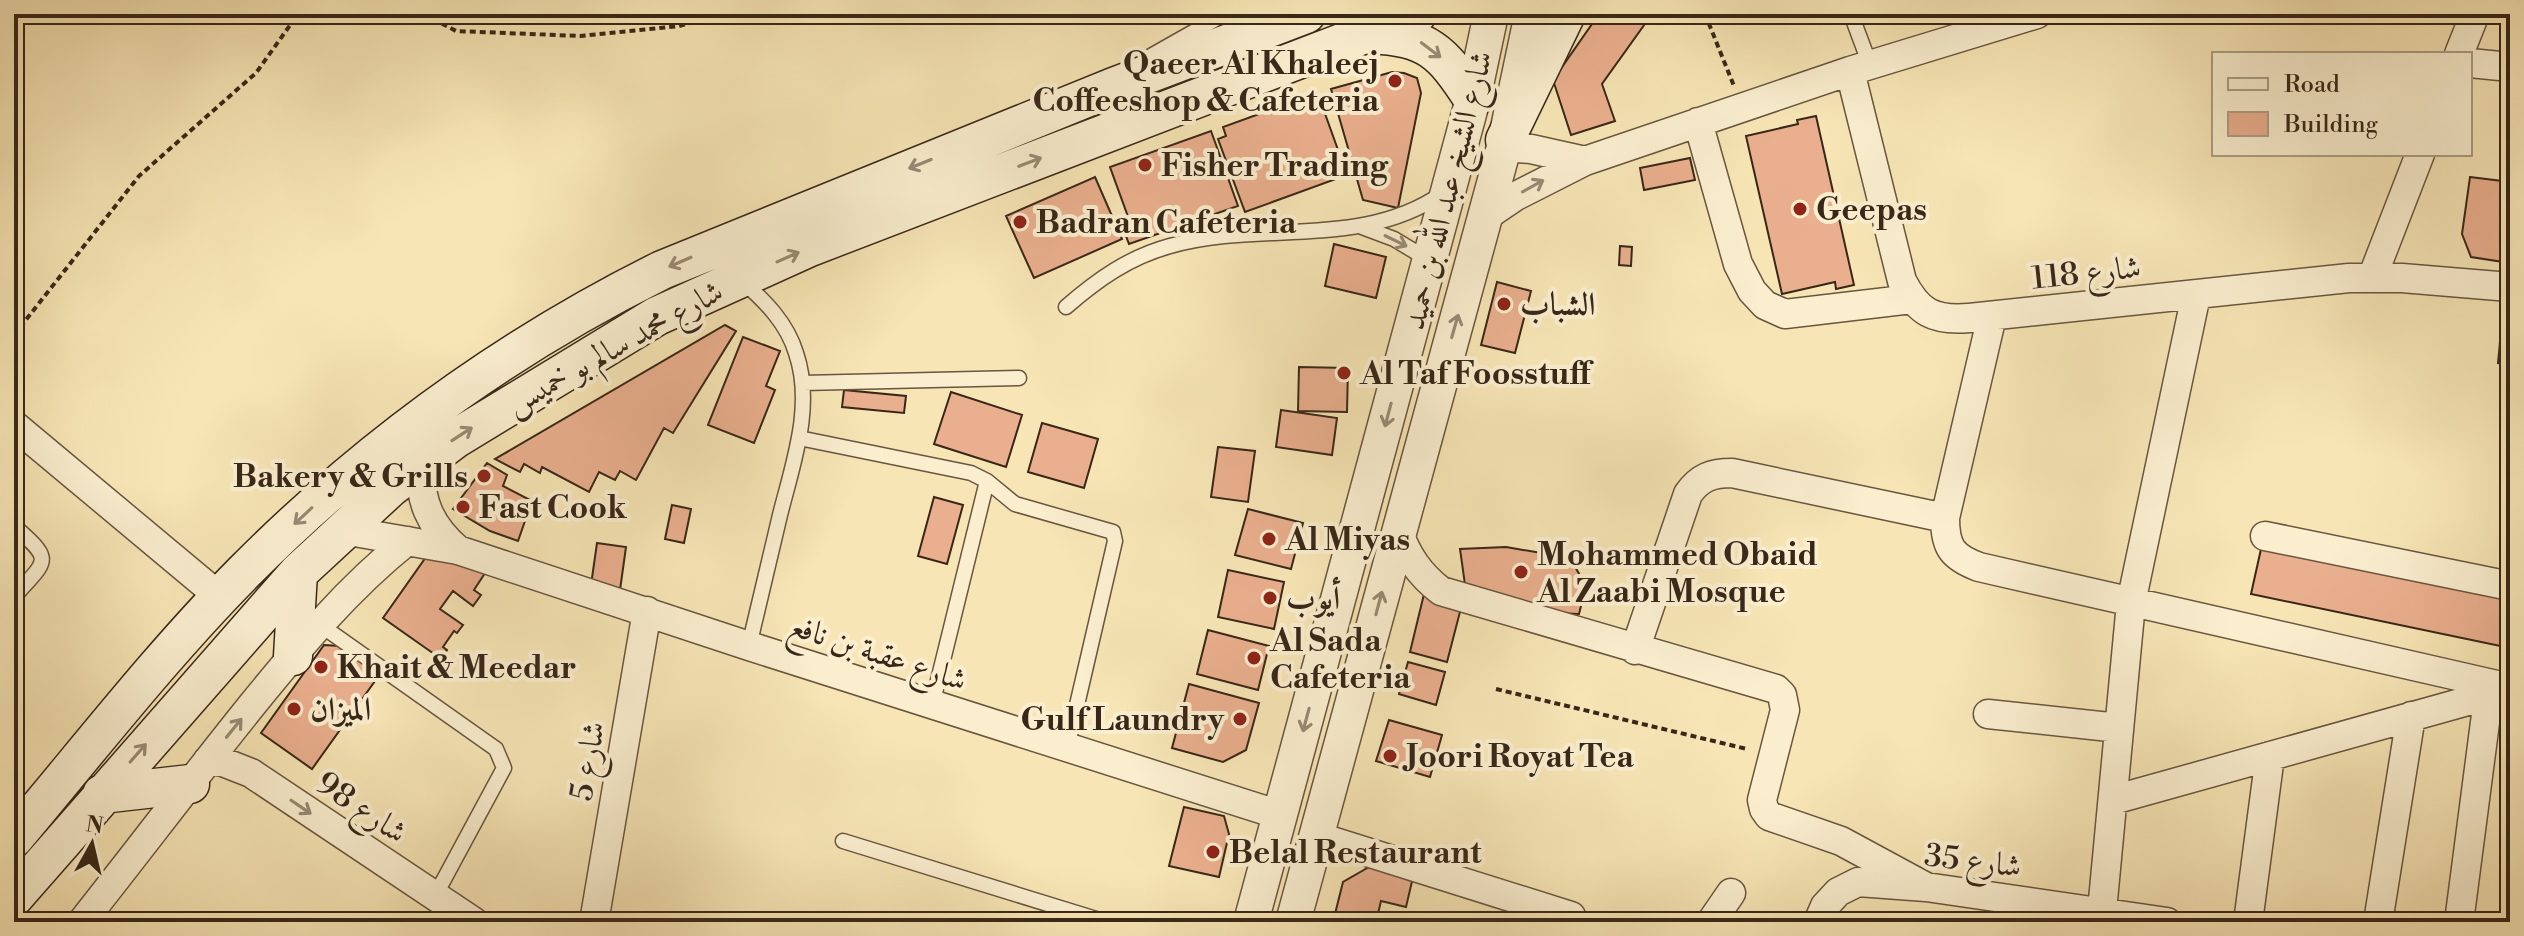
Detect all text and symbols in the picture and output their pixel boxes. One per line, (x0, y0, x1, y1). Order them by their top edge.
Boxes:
one-way arrow (1420, 41, 1441, 58)
place label: Qaeer Al Khaleej Coffeeshop & Cafeteria (1032, 44, 1380, 121)
street label: شارع الشيخ عبد الله بن حميد (1388, 45, 1509, 336)
legend (2212, 52, 2472, 156)
text: Road (2284, 70, 2340, 100)
marker: Qaeer Al Khaleej Coffeeshop & Cafeteria (1386, 72, 1404, 90)
text: Building (2283, 110, 2378, 140)
place label: Fisher Trading (1161, 146, 1389, 186)
one-way arrow (1017, 154, 1042, 168)
marker: Fisher Trading (1136, 156, 1154, 174)
one-way arrow (908, 158, 933, 173)
one-way arrow (1521, 178, 1545, 194)
place label: Geepas (1816, 190, 1927, 230)
marker: Geepas (1791, 200, 1809, 218)
place label: Badran Cafeteria (1036, 203, 1297, 243)
marker: Badran Cafeteria (1011, 213, 1029, 231)
one-way arrow (1384, 234, 1408, 249)
street label: شارع 118 (2029, 247, 2143, 305)
one-way arrow (775, 249, 799, 264)
one-way arrow (668, 256, 692, 271)
street label: شارع محمد سالم بو خميس (499, 272, 734, 430)
place label: الشباب (1520, 285, 1596, 325)
marker: الشباب (1495, 295, 1513, 313)
one-way arrow (1448, 313, 1463, 339)
place label: Al Taf Foosstuff (1359, 354, 1594, 394)
marker: Al Taf Foosstuff (1335, 364, 1353, 382)
one-way arrow (1380, 401, 1395, 427)
one-way arrow (450, 426, 472, 443)
place label: Bakery & Grills (233, 457, 468, 497)
marker: Bakery & Grills (475, 467, 493, 485)
place label: Fast Cook (479, 488, 628, 528)
marker: Fast Cook (454, 498, 472, 516)
one-way arrow (293, 507, 313, 526)
place label: Al Miyas (1284, 520, 1410, 560)
marker: Al Miyas (1260, 530, 1278, 548)
place label: Mohammed Obaid Al Zaabi Mosque (1536, 535, 1818, 612)
marker: Mohammed Obaid Al Zaabi Mosque (1512, 563, 1530, 581)
place label: أيوب (1286, 576, 1341, 619)
marker: أيوب (1261, 589, 1279, 607)
one-way arrow (1372, 591, 1387, 617)
street label: شارع عقبة بن نافع (781, 605, 972, 708)
place label: Al Sada Cafeteria (1269, 621, 1411, 698)
place label: Khait & Meedar (337, 648, 576, 688)
marker: Al Sada Cafeteria (1245, 649, 1263, 667)
marker: Khait & Meedar (312, 658, 330, 676)
place label: الميزان (310, 690, 371, 730)
marker: الميزان (285, 700, 303, 718)
place label: Gulf Laundry (1021, 700, 1225, 740)
one-way arrow (1298, 706, 1313, 732)
marker: Gulf Laundry (1231, 710, 1249, 728)
one-way arrow (225, 718, 243, 739)
street label: شارع 5 (561, 718, 621, 805)
place label: Joori Royat Tea (1402, 737, 1634, 777)
one-way arrow (129, 744, 147, 764)
marker: Joori Royat Tea (1381, 747, 1399, 765)
street label: شارع 98 (305, 763, 415, 858)
one-way arrow (290, 799, 312, 815)
north arrow (52, 804, 132, 884)
text: N (84, 811, 106, 840)
place label: Belal Restaurant (1229, 833, 1482, 873)
street label: شارع 35 (1921, 835, 2024, 893)
marker: Belal Restaurant (1204, 843, 1222, 861)

